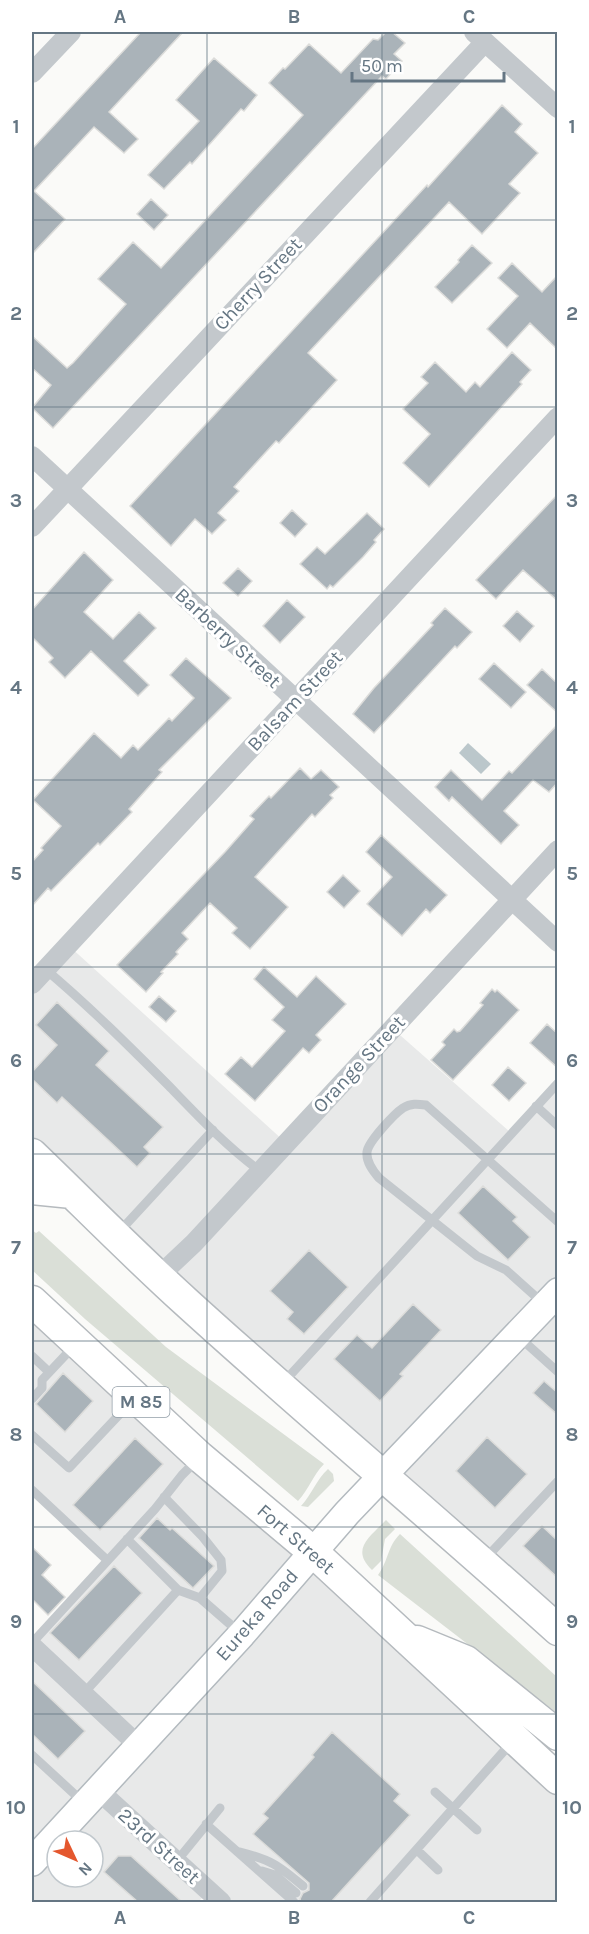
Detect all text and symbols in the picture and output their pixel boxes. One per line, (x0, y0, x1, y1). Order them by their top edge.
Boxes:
text: A (114, 5, 127, 28)
text: B (288, 5, 300, 28)
text: C (463, 5, 475, 28)
scale bar (352, 45, 504, 83)
text: 50 m (361, 55, 403, 77)
text: 1 (12, 115, 20, 138)
text: 1 (568, 115, 576, 138)
street label: Cherry Street (209, 233, 307, 335)
text: 2 (10, 302, 22, 325)
text: 2 (566, 302, 578, 325)
text: 3 (10, 489, 22, 512)
text: 3 (566, 489, 578, 512)
street label: Barberry Street (170, 583, 286, 693)
street label: Balsam Street (243, 646, 348, 756)
text: 4 (10, 676, 22, 699)
text: 4 (566, 676, 578, 699)
text: 5 (10, 862, 22, 885)
text: 5 (566, 862, 578, 885)
street label: Orange Street (308, 1010, 410, 1117)
text: 6 (10, 1049, 22, 1072)
text: 6 (566, 1049, 578, 1072)
text: 7 (11, 1236, 21, 1259)
text: 7 (567, 1236, 577, 1259)
road number: M 85 (112, 1387, 170, 1417)
text: 8 (10, 1423, 22, 1446)
text: 8 (566, 1423, 578, 1446)
street label: Fort Street (253, 1499, 340, 1579)
street label: Eureka Road (211, 1564, 303, 1666)
text: 9 (10, 1610, 22, 1633)
text: 9 (566, 1610, 578, 1633)
text: 10 (6, 1796, 26, 1819)
text: 10 (562, 1796, 582, 1819)
street label: 23rd Street (113, 1803, 205, 1889)
north arrow (45, 1829, 105, 1889)
text: N (75, 1858, 96, 1880)
text: A (114, 1906, 127, 1929)
text: B (288, 1906, 300, 1929)
text: C (463, 1906, 475, 1929)

